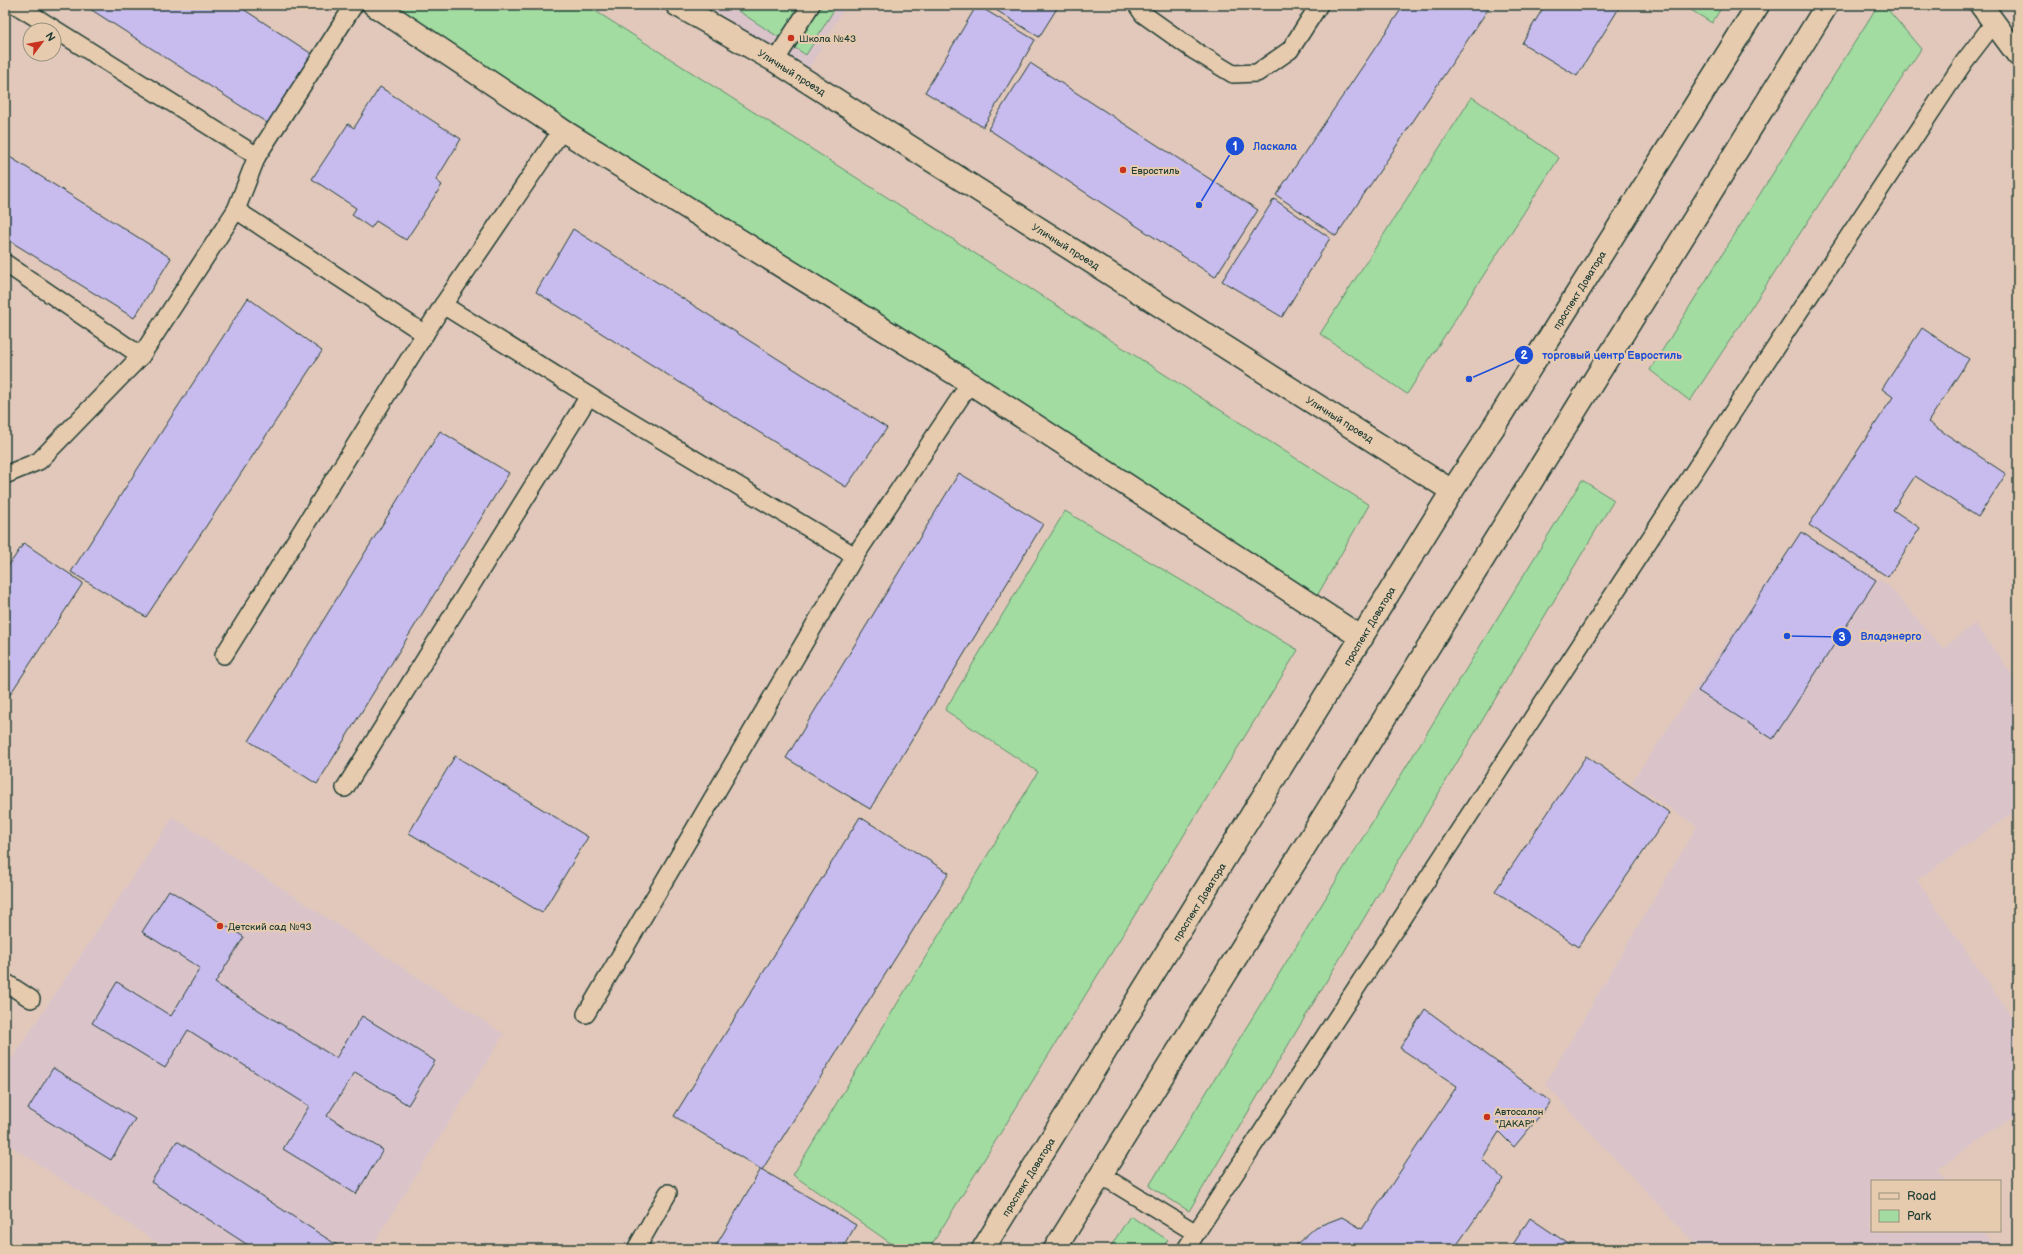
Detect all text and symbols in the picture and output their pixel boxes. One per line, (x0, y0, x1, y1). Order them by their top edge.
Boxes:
north arrow (22, 22, 62, 62)
text: N (42, 30, 58, 44)
marker: Школа №43 (786, 33, 796, 43)
place label: Школа №43 (799, 33, 856, 45)
street label: Уличный проезд (755, 47, 827, 98)
callout: Ласкала (1225, 135, 1305, 158)
text: 1 (1232, 139, 1238, 154)
text: Ласкала (1252, 140, 1298, 153)
marker: Евростиль (1118, 165, 1128, 175)
place label: Евростиль (1131, 165, 1179, 177)
street label: Уличный проезд (1029, 221, 1101, 272)
street label: проспект Доватора (1551, 249, 1609, 332)
callout: торговый центр Евростиль (1514, 343, 1689, 366)
text: 2 (1520, 348, 1528, 363)
text: торговый центр Евростиль (1542, 349, 1682, 362)
street label: Уличный проезд (1303, 394, 1375, 445)
street label: проспект Доватора (1341, 585, 1398, 668)
callout: Владэнерго (1832, 625, 1929, 648)
text: 3 (1838, 630, 1846, 645)
text: Владэнерго (1860, 630, 1922, 643)
street label: проспект Доватора (1171, 861, 1229, 944)
marker: Детский сад №93 (215, 921, 225, 931)
place label: Детский сад №93 (228, 921, 312, 933)
place label: Автосалон "ДАКАР" (1494, 1106, 1543, 1130)
marker: Автосалон "ДАКАР" (1482, 1112, 1492, 1122)
street label: проспект Доватора (1000, 1136, 1058, 1219)
legend (1871, 1180, 2001, 1232)
text: Road (1907, 1189, 1936, 1204)
text: Park (1907, 1209, 1931, 1224)

